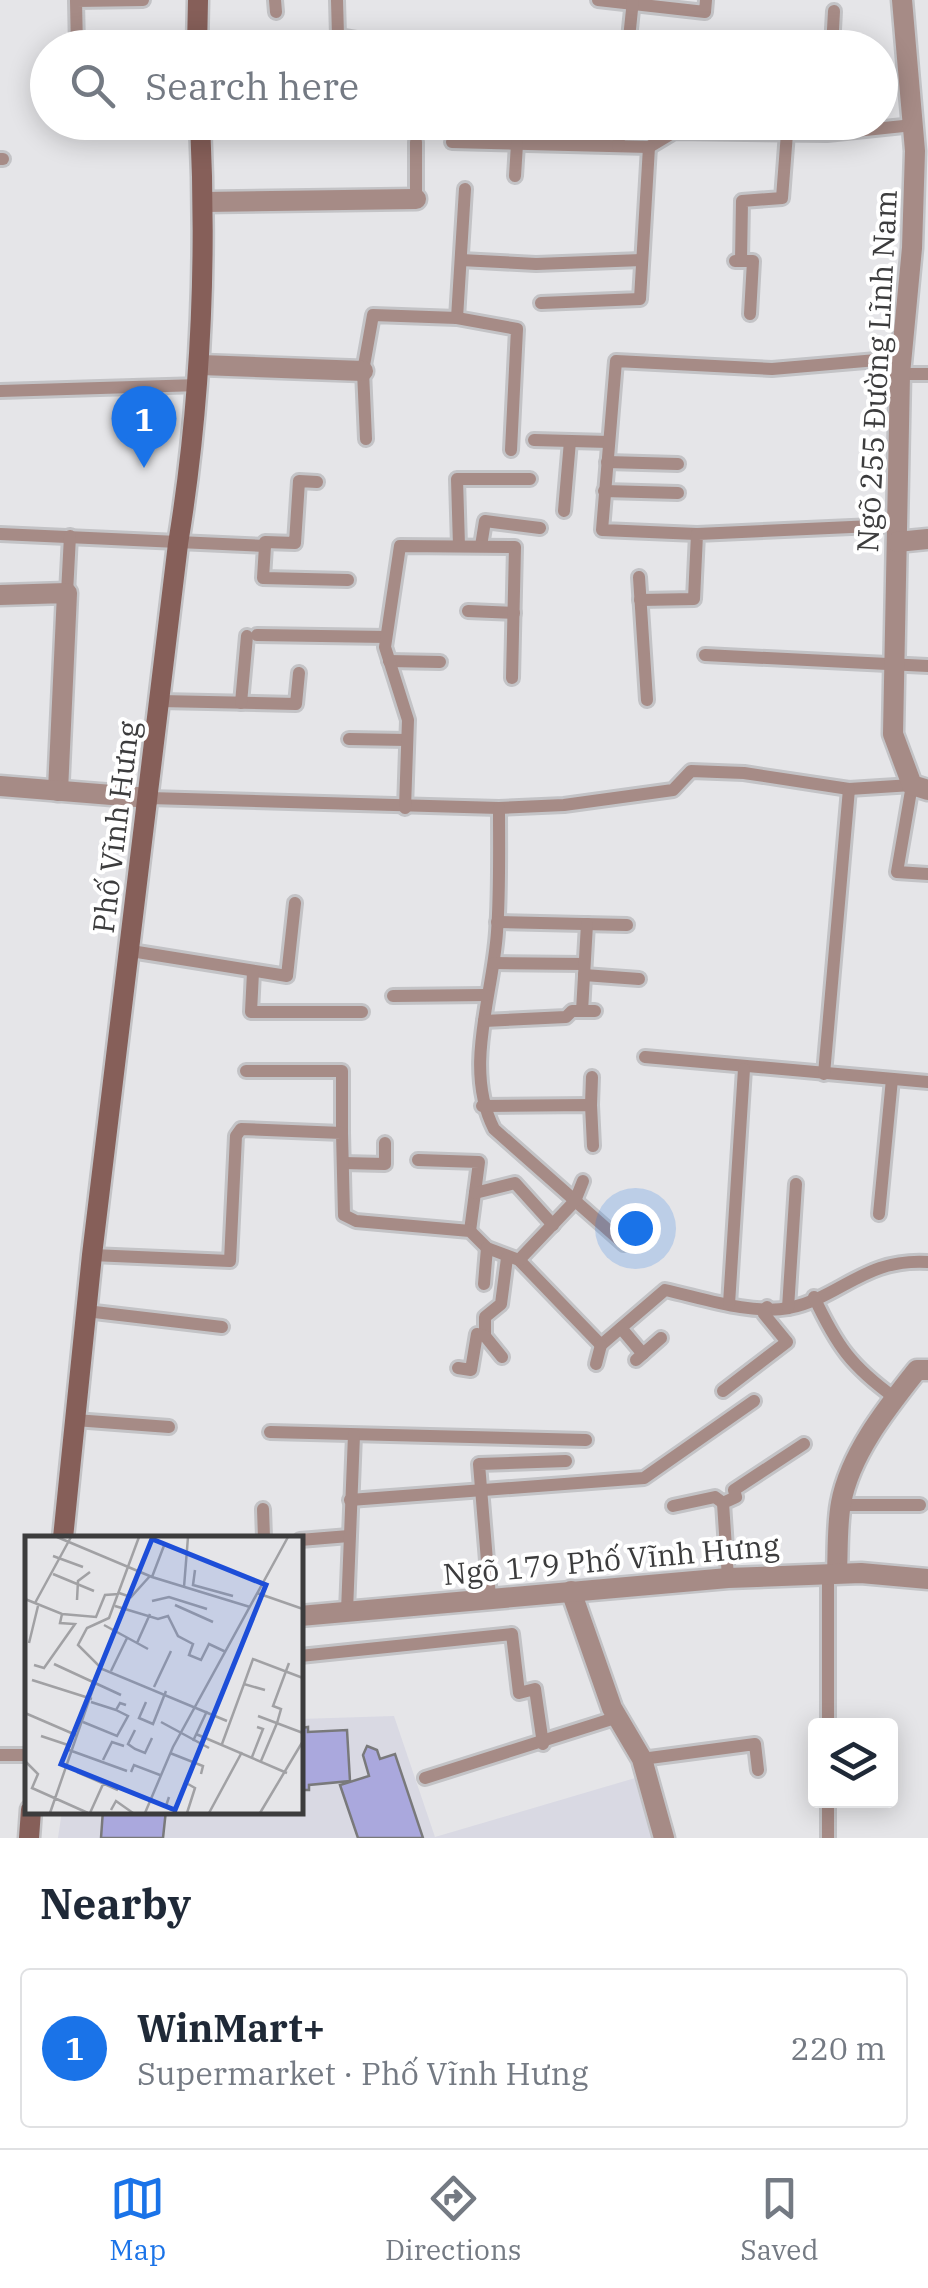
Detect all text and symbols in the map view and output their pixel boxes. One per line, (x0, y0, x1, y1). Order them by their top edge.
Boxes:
search box (30, 30, 898, 140)
icon: search (65, 58, 120, 113)
text: Search here (145, 61, 359, 110)
street label: Ngõ 255 Đường Lĩnh Nam (847, 189, 905, 553)
pin: 1 (112, 386, 176, 468)
street label: Phố Vĩnh Hưng (83, 719, 147, 935)
your location (610, 1203, 661, 1254)
street label: Ngõ 179 Phố Vĩnh Hưng (441, 1525, 781, 1593)
inset map (25, 1536, 302, 1813)
map controls (808, 1718, 898, 1808)
button: layers (808, 1718, 898, 1808)
text: Nearby (40, 1876, 191, 1931)
text: WinMart+ (137, 2003, 325, 2052)
text: 1 (65, 2027, 84, 2069)
text: 220 m (790, 2027, 886, 2069)
text: Supermarket · Phố Vĩnh Hưng (137, 2052, 588, 2094)
tab: Map (109, 2171, 166, 2268)
tab: Directions (385, 2171, 521, 2268)
tab: Saved (740, 2171, 819, 2268)

